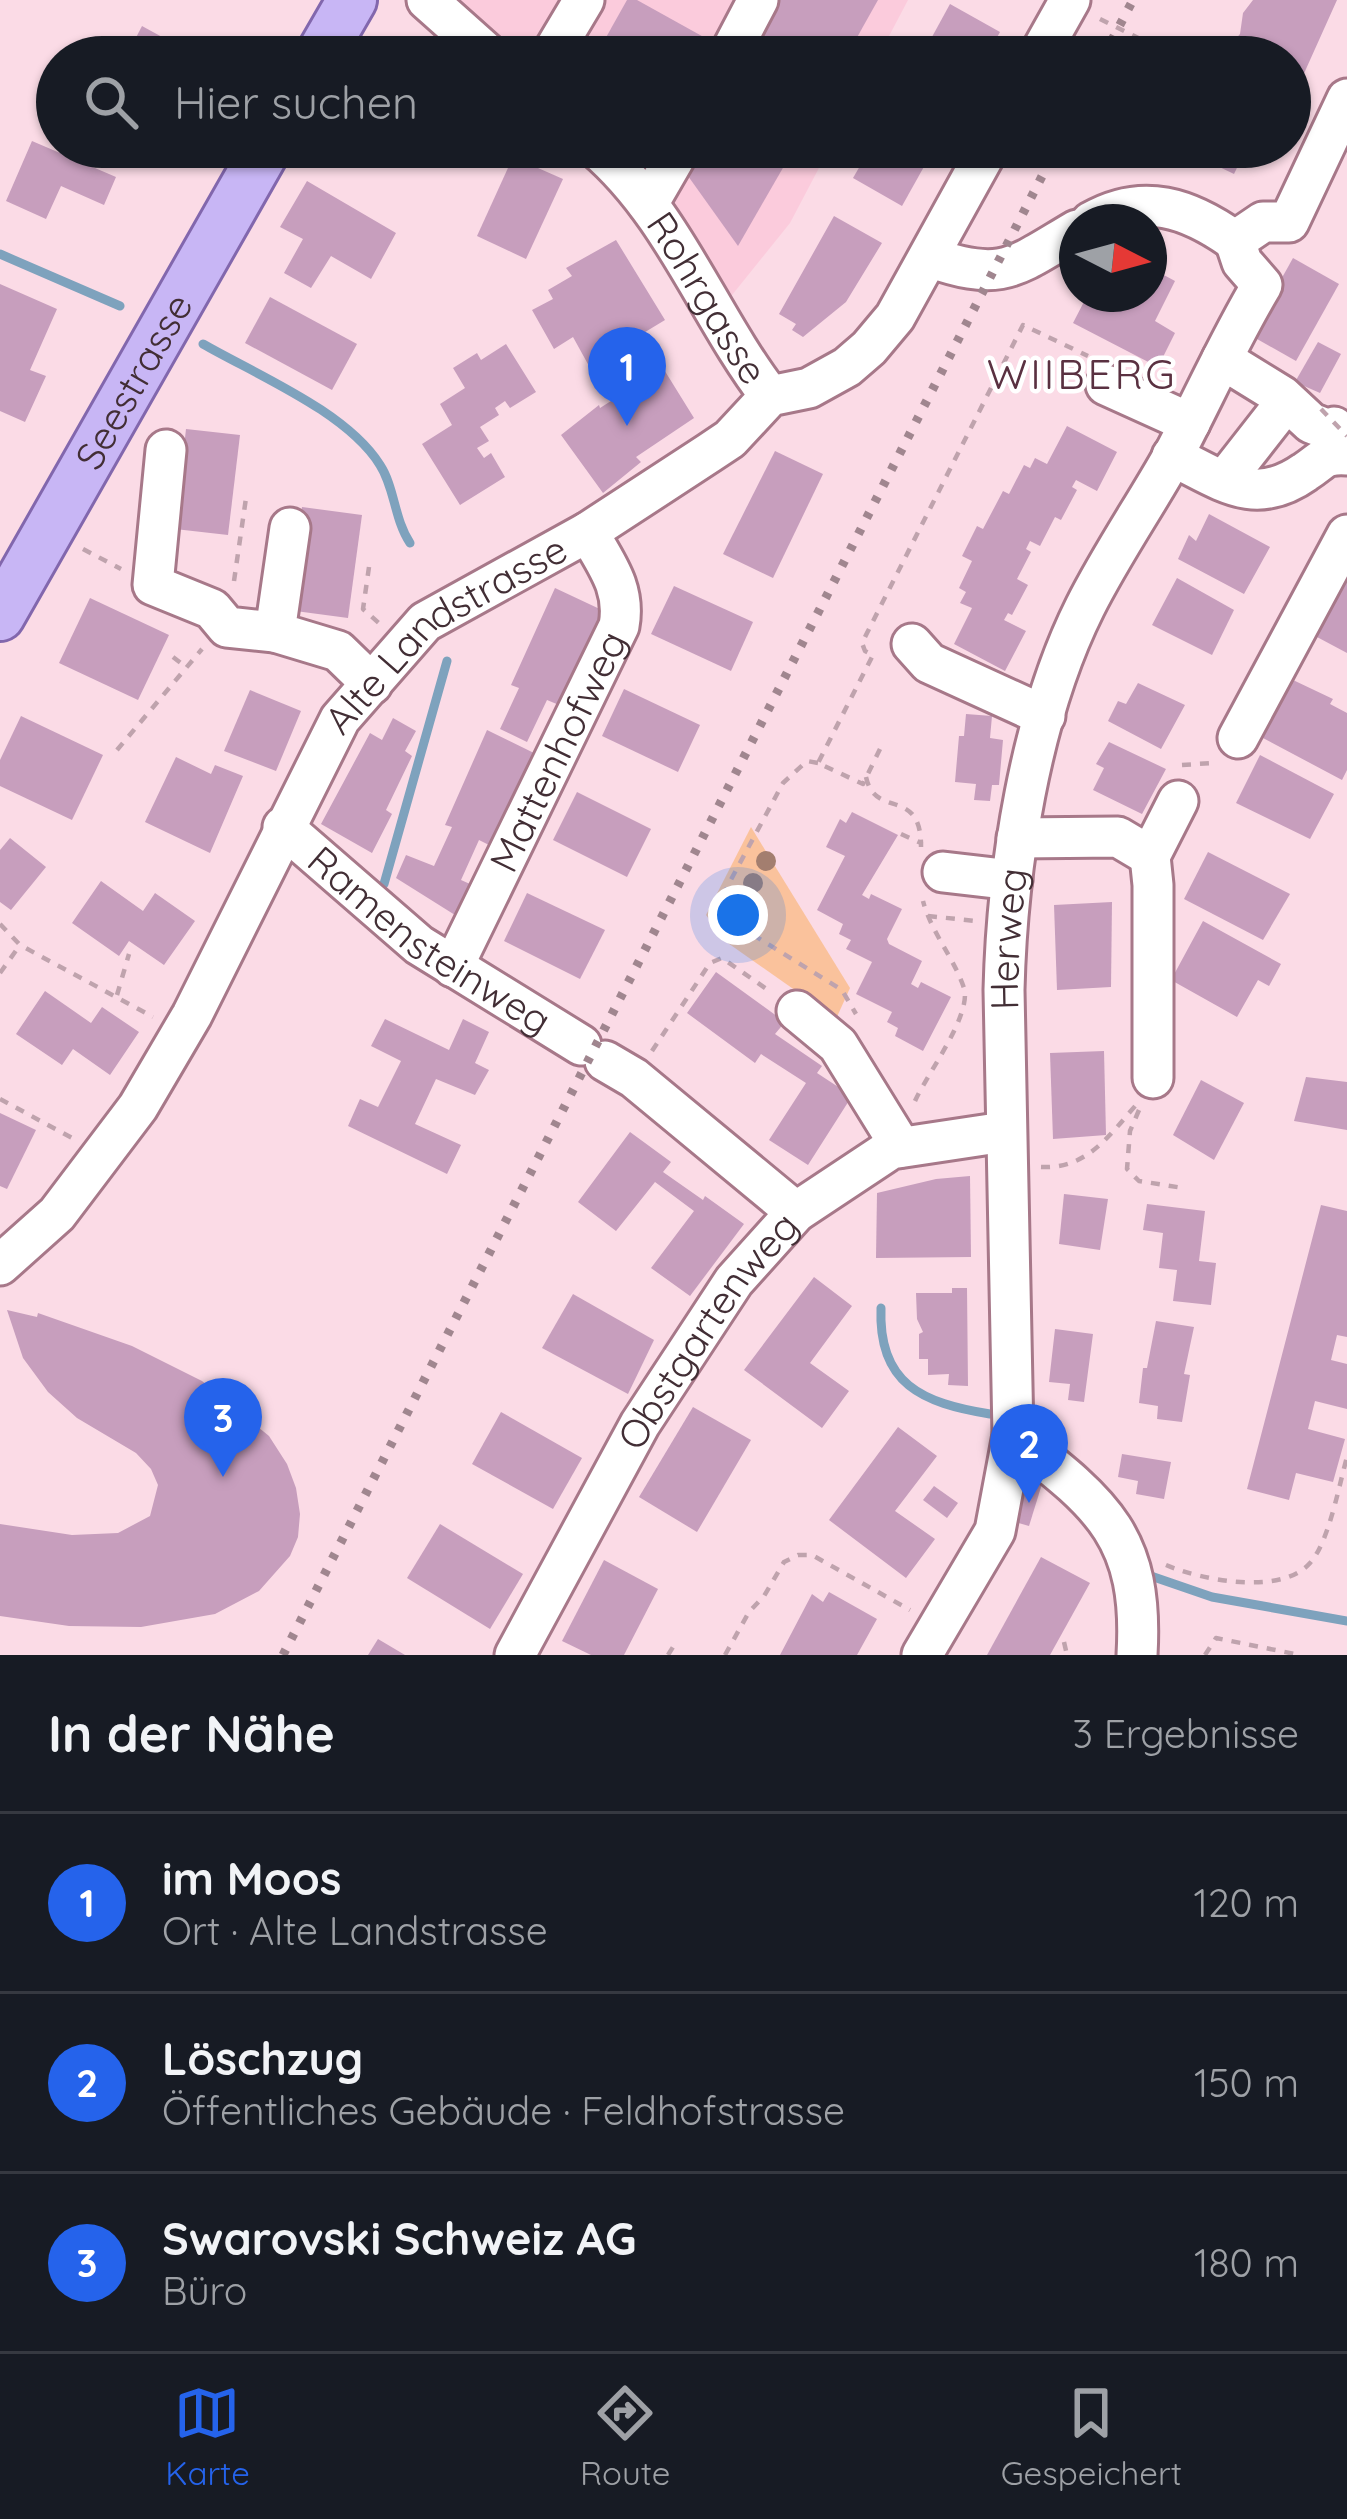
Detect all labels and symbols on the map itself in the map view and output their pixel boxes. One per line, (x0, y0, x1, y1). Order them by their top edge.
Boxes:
street label: Rohrgasse (637, 202, 779, 393)
north arrow (1059, 204, 1167, 312)
street label: Seestrasse (64, 285, 203, 478)
pin: 1 (588, 327, 666, 426)
district label: WIIBERG (987, 347, 1177, 400)
street label: Alte Landstrasse (313, 524, 575, 744)
street label: Mattenhofweg (478, 622, 637, 880)
street label: Ramensteinweg (298, 835, 561, 1045)
street label: Herweg (979, 865, 1037, 1010)
your location (708, 885, 768, 945)
street label: Obstgartenweg (606, 1201, 808, 1457)
pin: 3 (184, 1378, 262, 1477)
pin: 2 (990, 1404, 1068, 1503)

